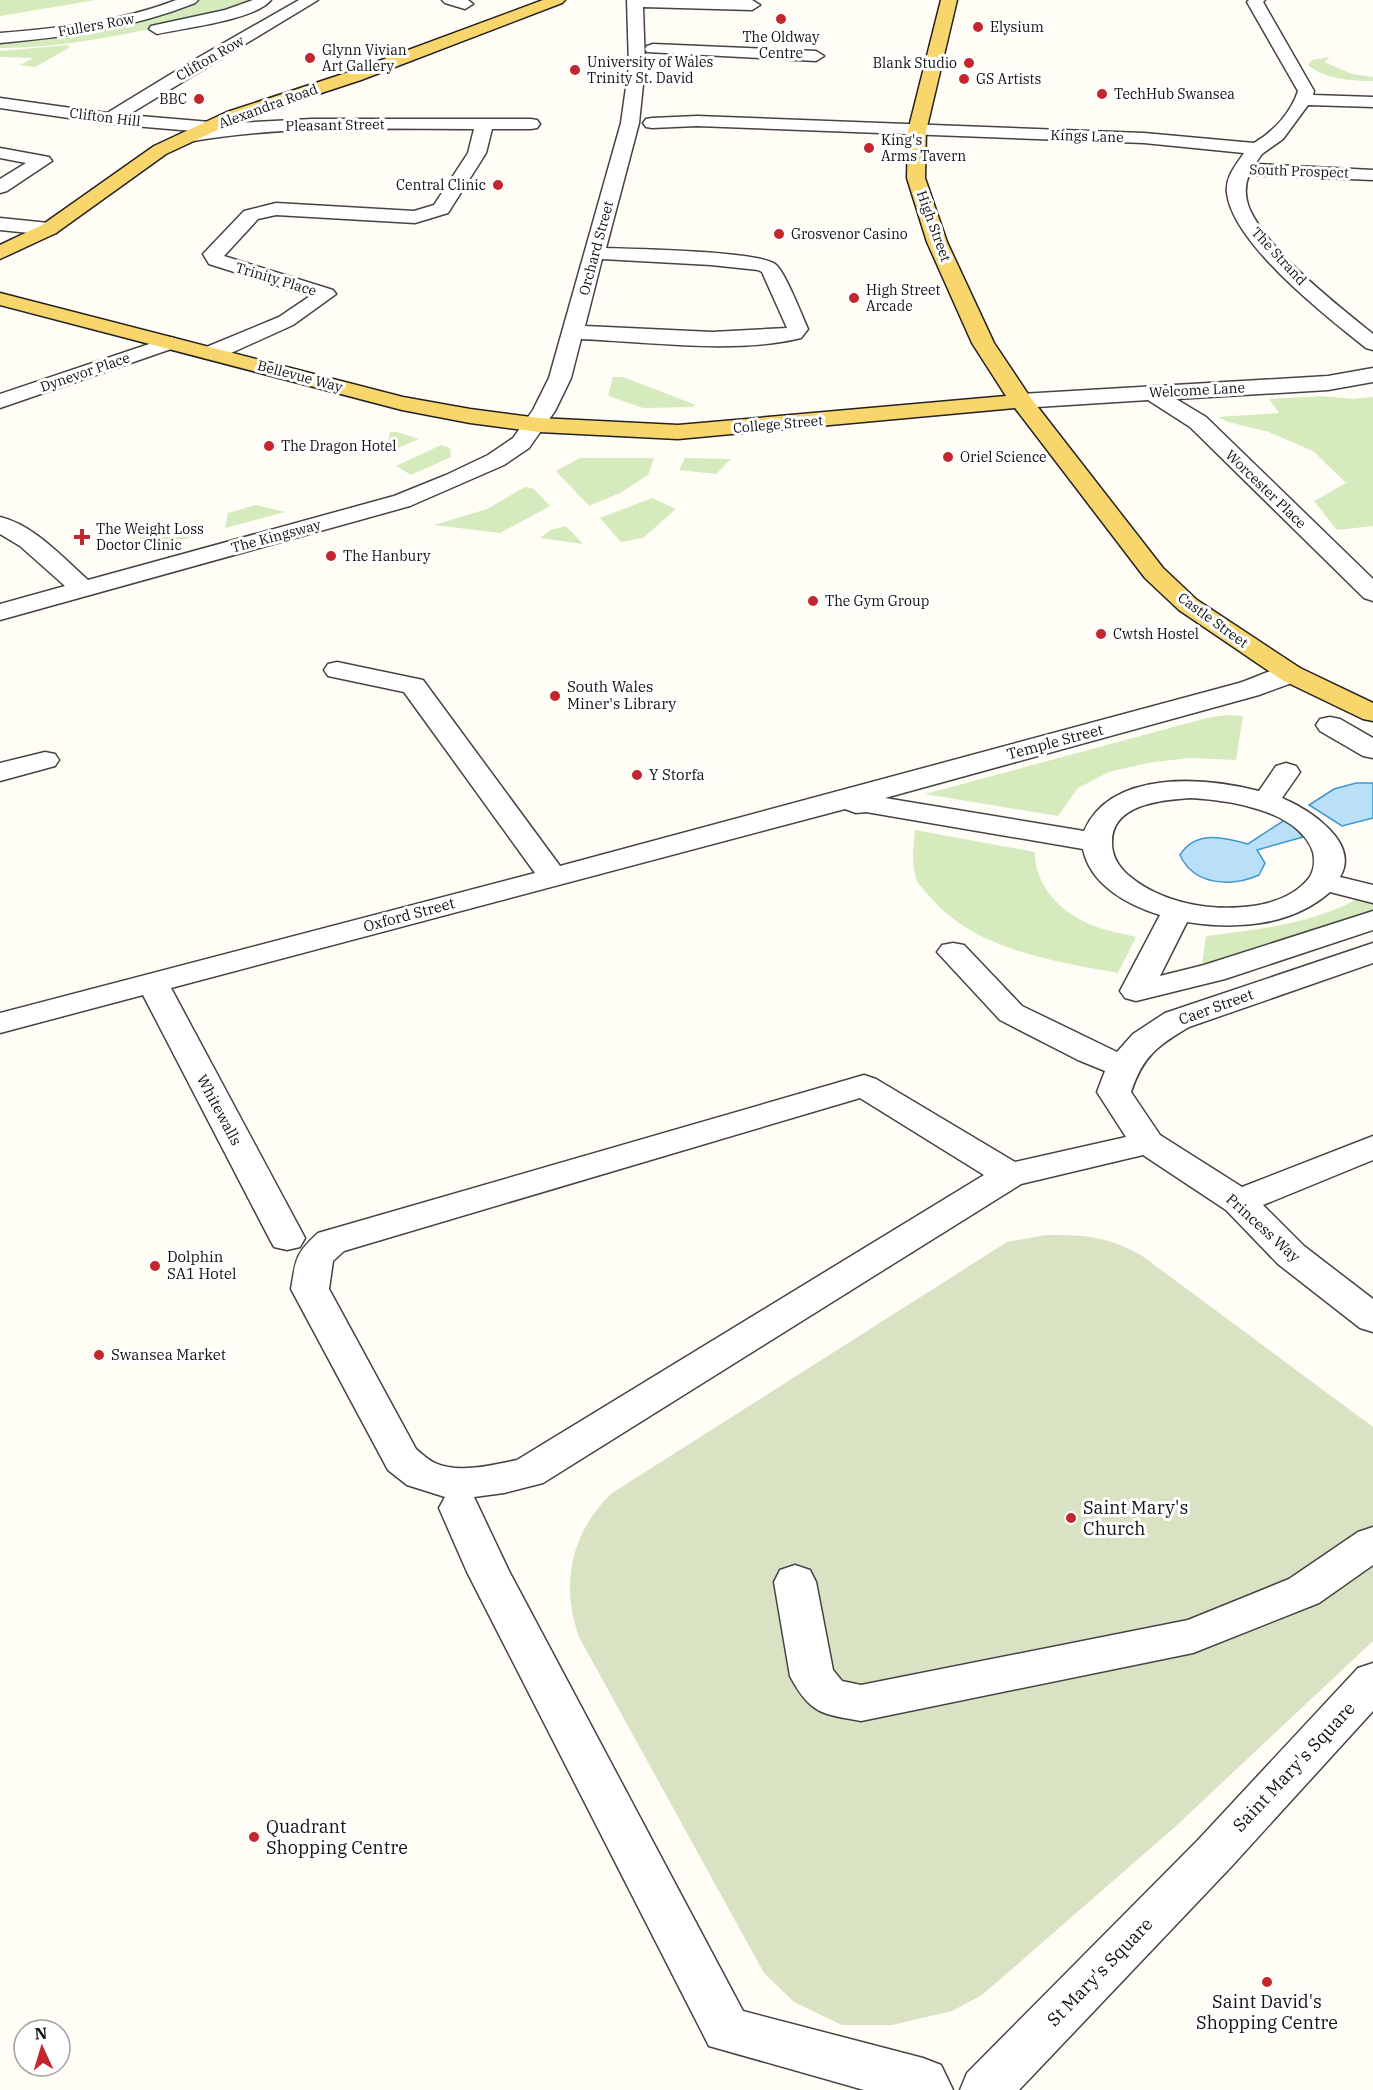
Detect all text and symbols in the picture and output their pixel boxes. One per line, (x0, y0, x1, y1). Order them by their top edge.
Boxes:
street label: Fullers Row (56, 9, 136, 41)
marker: The Oldway Centre (774, 12, 788, 26)
place label: Elysium (990, 18, 1044, 36)
marker: Elysium (971, 20, 985, 34)
place label: The Oldway Centre (742, 28, 820, 62)
street label: Clifton Row (173, 31, 247, 85)
place label: Glynn Vivian Art Gallery (322, 41, 407, 75)
marker: Glynn Vivian Art Gallery (303, 51, 317, 65)
place label: University of Wales Trinity St. David (587, 53, 714, 87)
place label: Blank Studio (873, 54, 957, 72)
marker: Blank Studio (962, 56, 976, 70)
marker: University of Wales Trinity St. David (568, 63, 582, 77)
place label: GS Artists (976, 70, 1042, 88)
marker: GS Artists (957, 72, 971, 86)
street label: Alexandra Road (216, 80, 321, 132)
place label: TechHub Swansea (1114, 85, 1235, 103)
marker: TechHub Swansea (1095, 87, 1109, 101)
place label: BBC (159, 90, 187, 108)
marker: BBC (192, 92, 206, 106)
street label: Clifton Hill (68, 104, 142, 130)
street label: Pleasant Street (285, 115, 385, 135)
street label: Kings Lane (1050, 126, 1124, 146)
place label: King's Arms Tavern (881, 131, 966, 165)
marker: King's Arms Tavern (862, 141, 876, 155)
street label: South Prospect (1249, 160, 1349, 182)
place label: Central Clinic (396, 176, 486, 194)
marker: Central Clinic (491, 178, 505, 192)
street label: High Street (913, 188, 955, 264)
street label: Orchard Street (575, 199, 617, 297)
street label: The Strand (1247, 223, 1311, 289)
place label: Grosvenor Casino (791, 225, 908, 243)
marker: Grosvenor Casino (772, 227, 786, 241)
street label: Trinity Place (233, 258, 319, 300)
place label: High Street Arcade (866, 281, 940, 315)
marker: High Street Arcade (847, 291, 861, 305)
street label: Dynevor Place (38, 348, 132, 396)
street label: Bellevue Way (255, 356, 345, 396)
street label: Welcome Lane (1149, 378, 1245, 402)
street label: College Street (732, 411, 824, 437)
place label: The Dragon Hotel (281, 437, 396, 455)
marker: The Dragon Hotel (262, 439, 276, 453)
street label: Worcester Place (1222, 446, 1310, 532)
place label: Oriel Science (960, 448, 1047, 466)
marker: Oriel Science (941, 450, 955, 464)
street label: The Kingsway (229, 515, 323, 557)
place label: The Weight Loss Doctor Clinic (96, 520, 204, 554)
marker: The Weight Loss Doctor Clinic (73, 528, 91, 546)
place label: The Hanbury (343, 547, 431, 565)
marker: The Hanbury (324, 549, 338, 563)
street label: Castle Street (1174, 588, 1252, 652)
place label: The Gym Group (825, 592, 929, 610)
marker: The Gym Group (806, 594, 820, 608)
place label: Cwtsh Hostel (1113, 625, 1199, 643)
marker: Cwtsh Hostel (1094, 627, 1108, 641)
place label: South Wales Miner's Library (567, 677, 676, 713)
marker: South Wales Miner's Library (548, 689, 562, 703)
street label: Temple Street (1005, 720, 1105, 763)
place label: Y Storfa (649, 765, 705, 784)
marker: Y Storfa (630, 768, 644, 782)
street label: Oxford Street (361, 893, 457, 936)
street label: Caer Street (1176, 984, 1256, 1029)
street label: Whitewalls (193, 1071, 246, 1149)
street label: Princess Way (1222, 1189, 1304, 1266)
place label: Dolphin SA1 Hotel (167, 1247, 237, 1283)
marker: Dolphin SA1 Hotel (148, 1259, 162, 1273)
place label: Swansea Market (111, 1345, 226, 1364)
marker: Swansea Market (92, 1348, 106, 1362)
place label: Saint Mary's Church (1083, 1496, 1188, 1540)
marker: Saint Mary's Church (1064, 1511, 1078, 1525)
street label: Saint Mary's Square (1227, 1697, 1360, 1836)
place label: Quadrant Shopping Centre (266, 1815, 408, 1859)
marker: Quadrant Shopping Centre (247, 1830, 261, 1844)
street label: St Mary's Square (1042, 1912, 1157, 2031)
marker: Saint David's Shopping Centre (1260, 1975, 1274, 1989)
place label: Saint David's Shopping Centre (1196, 1990, 1338, 2034)
north arrow (12, 2018, 72, 2078)
text: N (34, 2023, 48, 2043)

